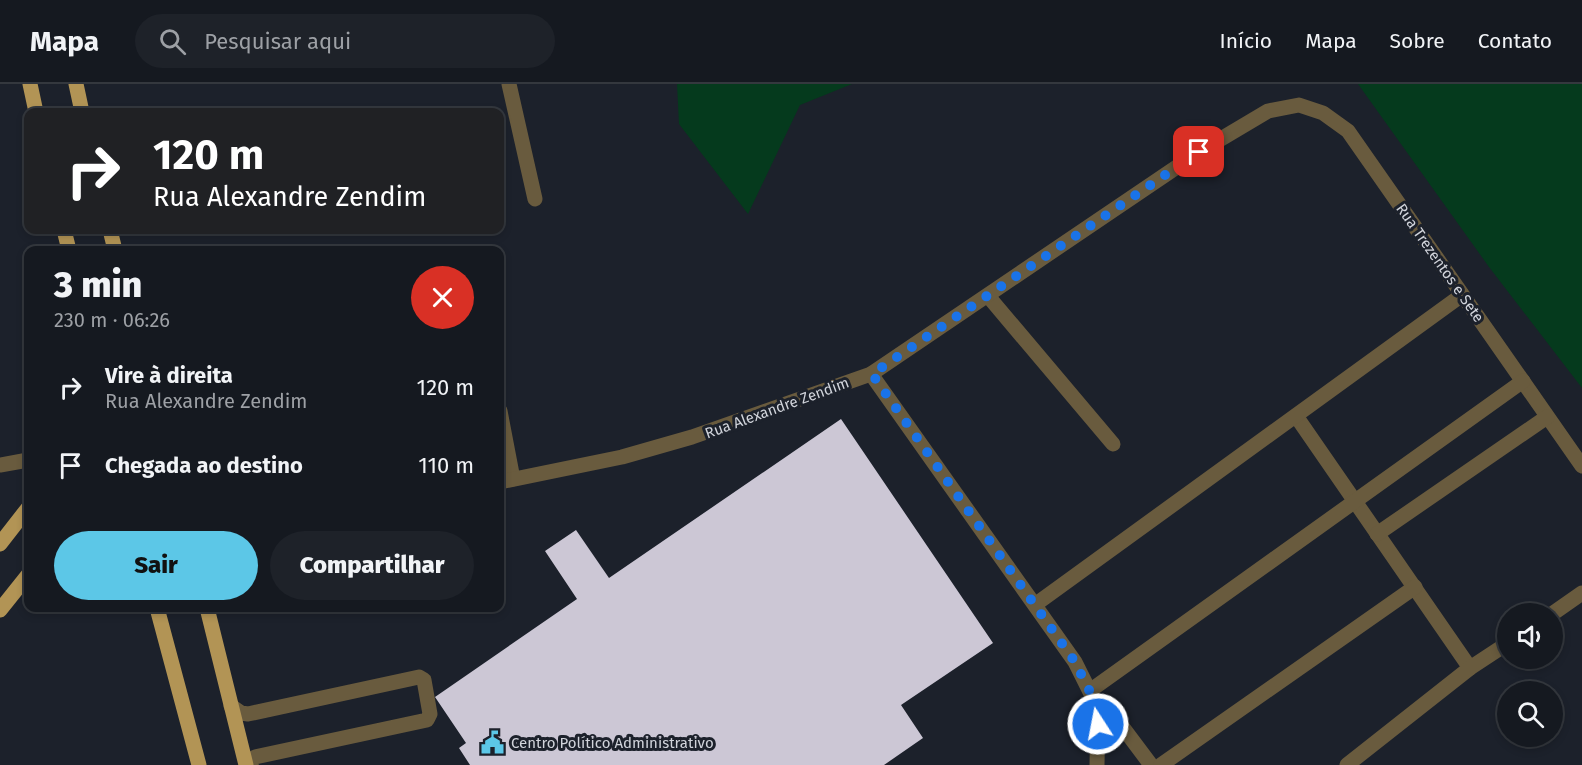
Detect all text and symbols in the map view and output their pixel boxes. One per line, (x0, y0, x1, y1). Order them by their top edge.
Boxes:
search box (135, 14, 555, 68)
text: Mapa (30, 25, 99, 58)
icon: search (156, 25, 189, 58)
text: Pesquisar aqui (204, 28, 351, 55)
text: Início (1219, 28, 1272, 54)
text: Mapa (1305, 28, 1357, 54)
text: Sobre (1390, 28, 1445, 54)
text: Contato (1478, 28, 1552, 54)
pin (1173, 126, 1224, 177)
text: 120 m (153, 130, 264, 180)
icon: right (54, 132, 132, 210)
icon: arrive (1182, 135, 1215, 168)
text: Rua Alexandre Zendim (153, 181, 426, 213)
street label: Rua Trezentos e Sete (1392, 200, 1488, 326)
text: 3 min (54, 263, 142, 307)
button: close (411, 266, 474, 329)
text: 230 m · 06:26 (54, 308, 170, 332)
text: Vire à direita (105, 362, 233, 389)
icon: right (54, 371, 87, 404)
text: 120 m (417, 374, 474, 401)
street label: Rua Alexandre Zendim (703, 374, 851, 442)
text: Rua Alexandre Zendim (105, 389, 308, 413)
icon: arrive (54, 449, 87, 482)
text: Chegada ao destino (105, 452, 303, 479)
text: 110 m (418, 452, 474, 479)
button: Sair (54, 531, 258, 600)
button: Compartilhar (270, 531, 474, 600)
map controls (1497, 603, 1563, 747)
button: sound (1497, 603, 1563, 669)
button: search (1497, 681, 1563, 747)
position arrow (1066, 692, 1130, 756)
public building icon: Centro Político Administrativo (480, 730, 506, 756)
place label: Centro Político Administrativo (511, 734, 714, 752)

